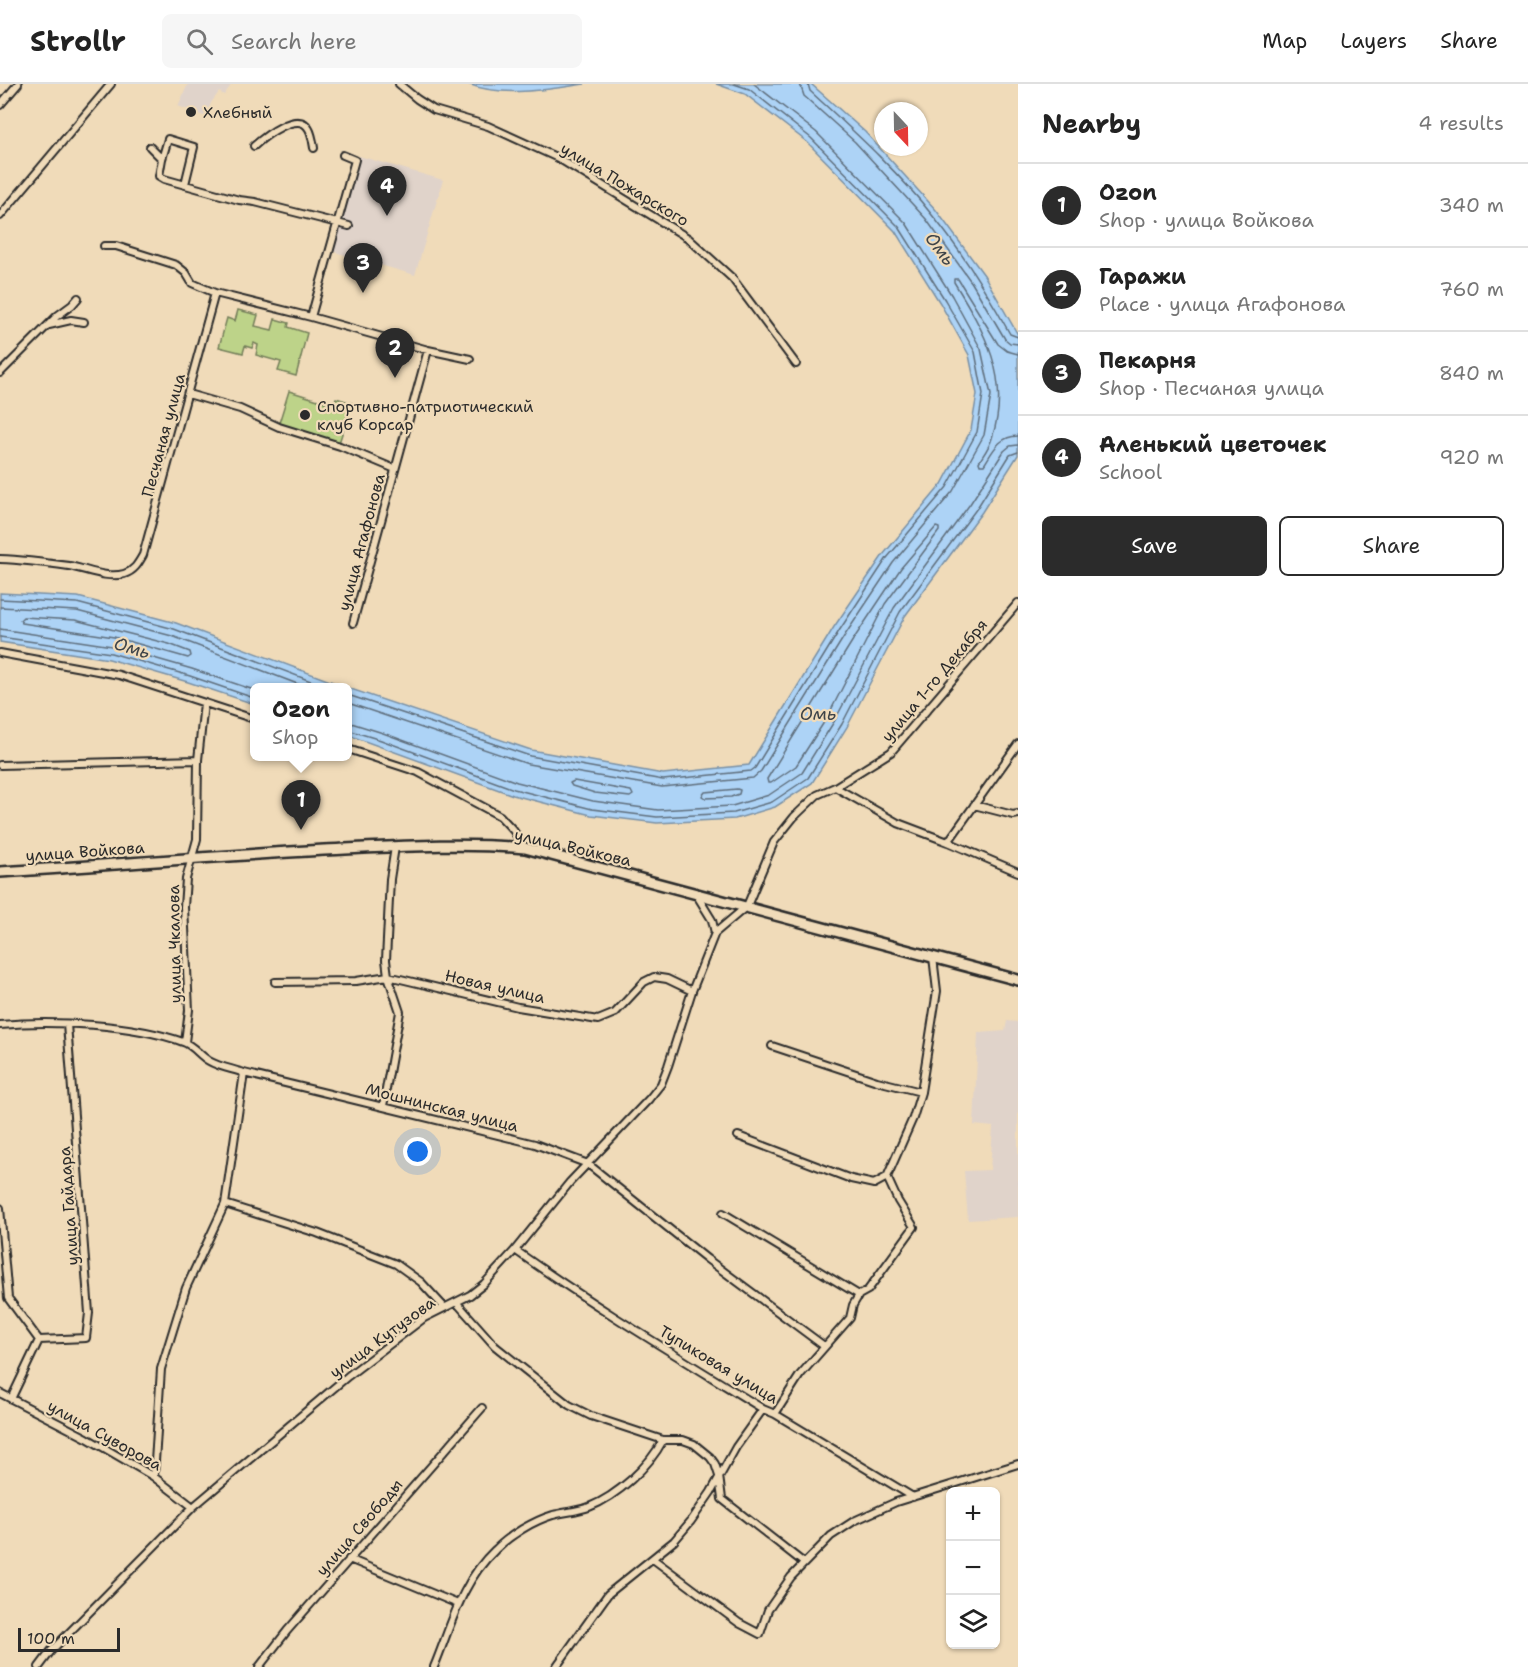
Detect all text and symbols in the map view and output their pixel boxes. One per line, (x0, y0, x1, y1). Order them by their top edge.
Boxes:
search box (162, 14, 582, 68)
text: Strollr (30, 22, 126, 60)
icon: search (183, 25, 216, 58)
text: Search here (231, 27, 357, 56)
text: Map (1262, 27, 1307, 55)
text: Layers (1340, 27, 1407, 55)
text: Share (1440, 27, 1498, 55)
place label: Хлебный (203, 102, 272, 123)
north arrow (874, 102, 928, 156)
marker: Хлебный (184, 105, 198, 119)
text: Nearby (1042, 106, 1141, 141)
text: 4 results (1418, 110, 1504, 136)
street label: улица Пожарского (557, 138, 693, 231)
pin: 4 (368, 166, 406, 216)
text: Ozon (1099, 178, 1157, 207)
text: 1 (1057, 192, 1066, 218)
text: 340 m (1439, 192, 1504, 218)
text: Shop · улица Войкова (1099, 207, 1314, 233)
water label: Омь (919, 227, 961, 271)
pin: 3 (344, 244, 382, 293)
text: Гаражи (1099, 262, 1186, 291)
text: 2 (1055, 276, 1069, 302)
text: 760 m (1439, 276, 1504, 302)
text: Place · улица Агафонова (1099, 291, 1345, 317)
pin: 2 (376, 328, 414, 378)
text: Пекарня (1099, 346, 1196, 375)
text: 3 (1055, 360, 1069, 386)
text: 840 m (1439, 360, 1504, 386)
street label: Песчаная улица (137, 371, 190, 499)
text: Shop · Песчаная улица (1099, 375, 1324, 401)
place label: Спортивно-патриотический клуб Корсар (317, 396, 533, 435)
marker: Спортивно-патриотический клуб Корсар (298, 408, 312, 422)
text: Аленький цветочек (1099, 430, 1327, 459)
text: 4 (1055, 444, 1069, 470)
text: 920 m (1440, 444, 1504, 470)
text: School (1099, 459, 1162, 485)
street label: улица Агафонова (333, 471, 390, 613)
button: Save (1042, 516, 1267, 576)
button: Share (1279, 516, 1504, 576)
street label: улица 1-го Декабря (877, 614, 992, 746)
water label: Омь (111, 631, 153, 665)
popup (250, 683, 352, 761)
text: Ozon (272, 695, 330, 724)
water label: Омь (800, 702, 836, 726)
text: Shop (272, 724, 319, 750)
pin: 1 (282, 780, 320, 830)
street label: улица Войкова (512, 824, 633, 871)
street label: улица Войкова (25, 837, 145, 866)
street label: улица Чкалова (163, 884, 186, 1003)
street label: Новая улица (443, 965, 547, 1008)
street label: Мошнинская улица (363, 1078, 521, 1137)
your location (403, 1137, 432, 1166)
street label: улица Гайдара (54, 1146, 83, 1266)
street label: улица Кутузова (325, 1292, 439, 1383)
street label: Тупиковая улица (655, 1320, 782, 1408)
street label: улица Суворова (44, 1395, 166, 1476)
street label: улица Свободы (311, 1474, 407, 1580)
map controls (946, 1487, 1000, 1649)
button: + (946, 1487, 1000, 1541)
button: − (946, 1541, 1000, 1595)
button: layers (946, 1595, 1000, 1649)
scale bar (18, 1625, 120, 1652)
text: 100 m (27, 1628, 75, 1649)

